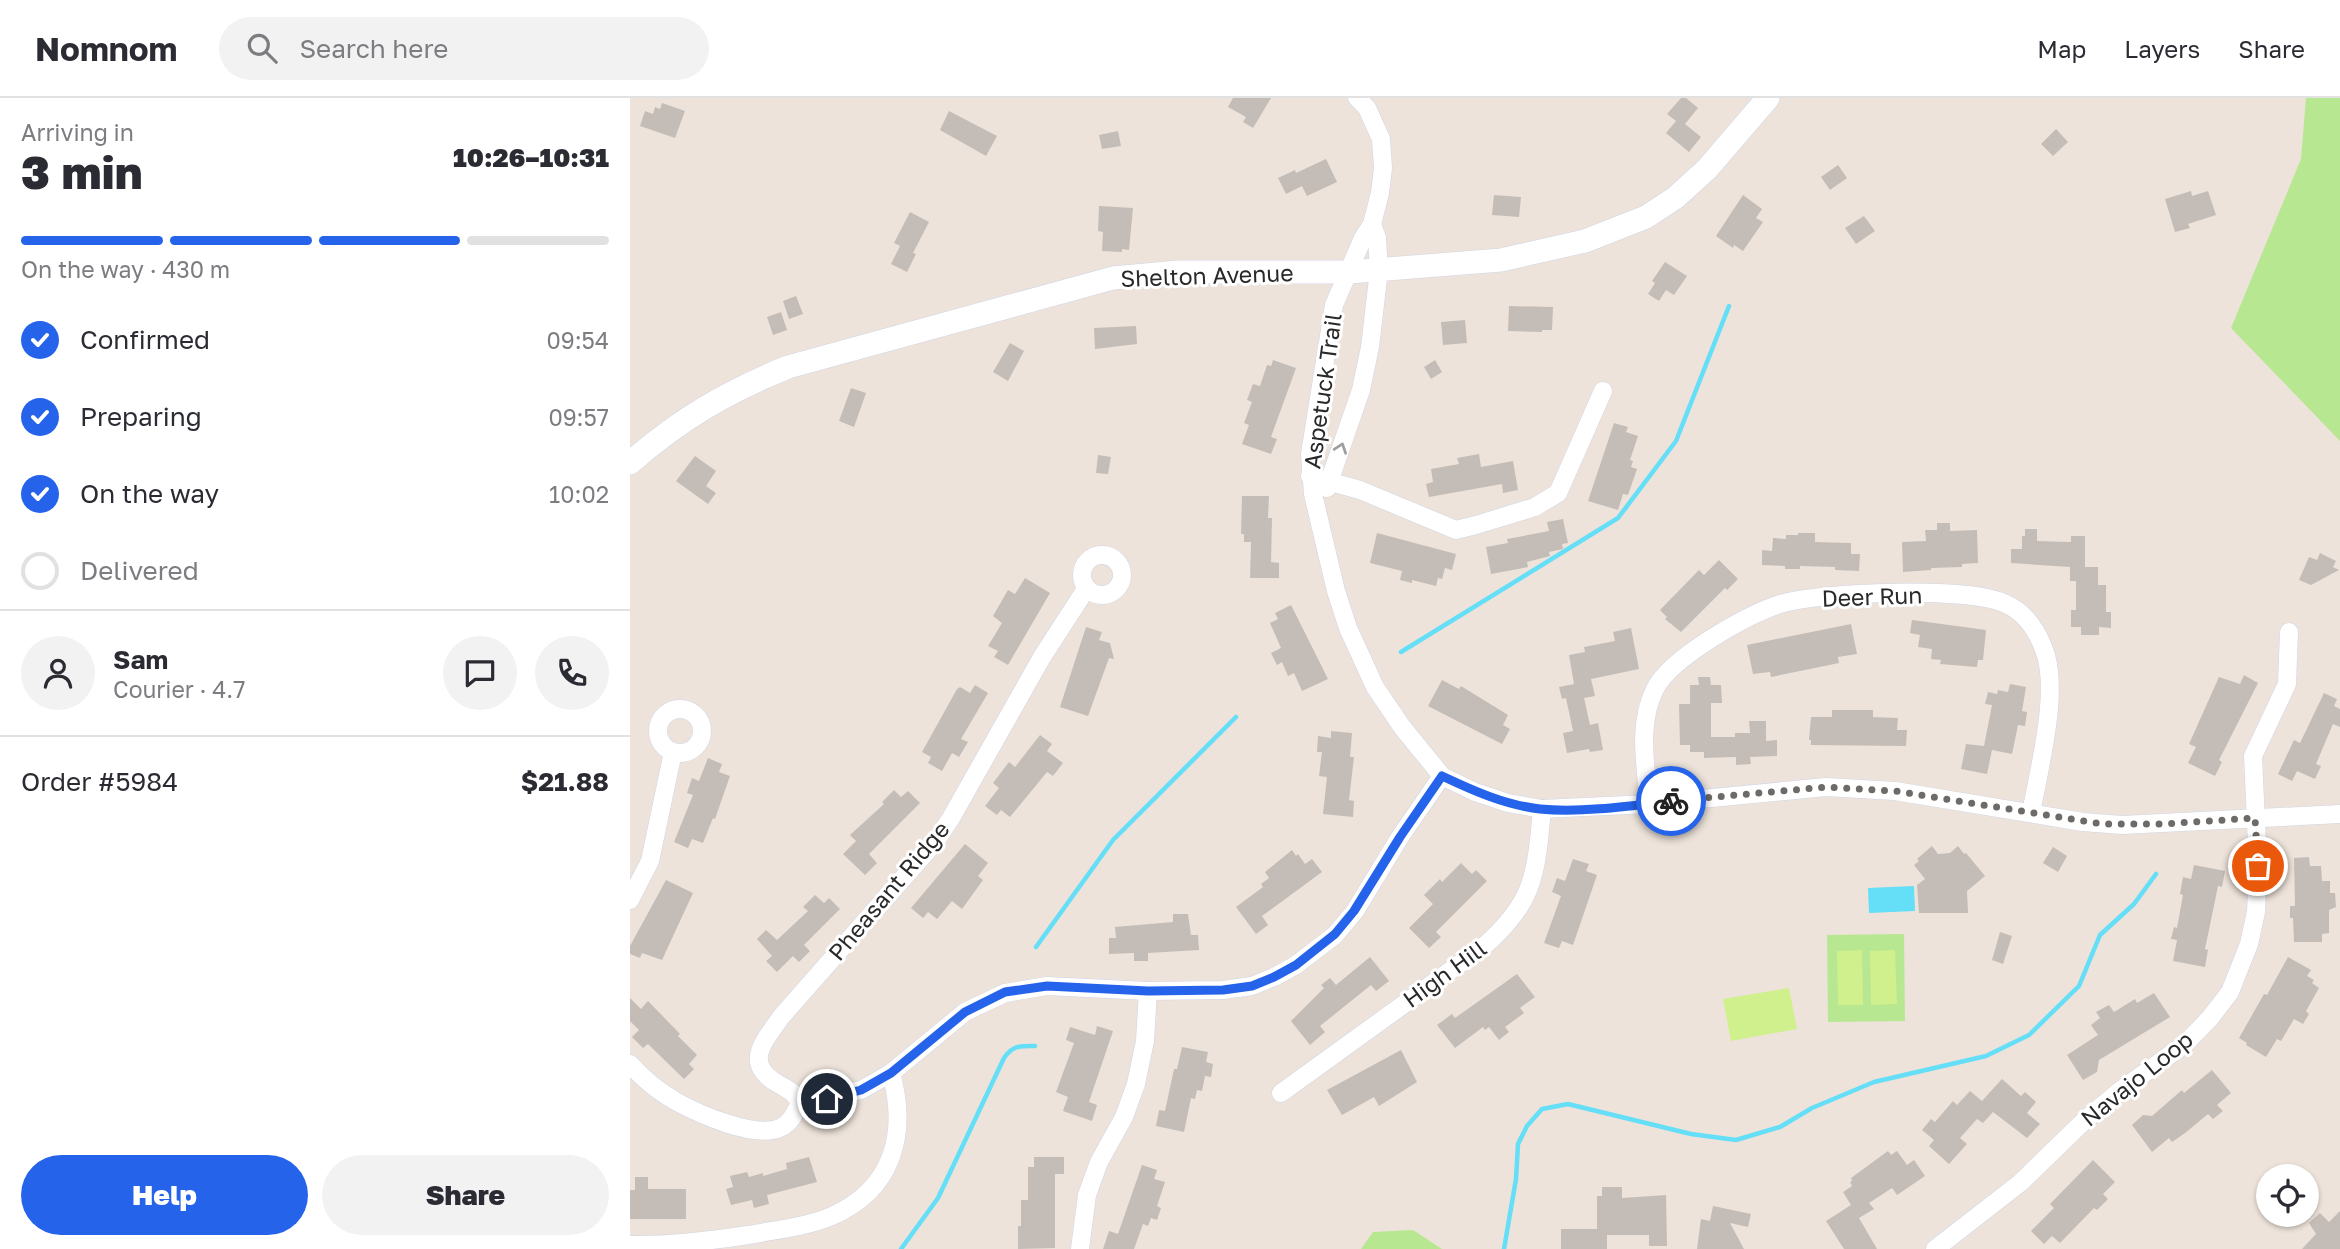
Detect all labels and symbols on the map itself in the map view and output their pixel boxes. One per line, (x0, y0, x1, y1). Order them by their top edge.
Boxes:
street label: Shelton Avenue (1120, 258, 1294, 292)
street label: Aspetuck Trail (1297, 311, 1347, 470)
one-way arrow (1333, 443, 1347, 455)
street label: Deer Run (1821, 580, 1923, 612)
courier (1636, 766, 1706, 836)
street label: Pheasant Ridge (822, 815, 955, 966)
pin (2228, 836, 2288, 896)
street label: High Hill (1397, 934, 1491, 1013)
street label: Navajo Loop (2075, 1025, 2198, 1132)
pin (797, 1069, 857, 1129)

